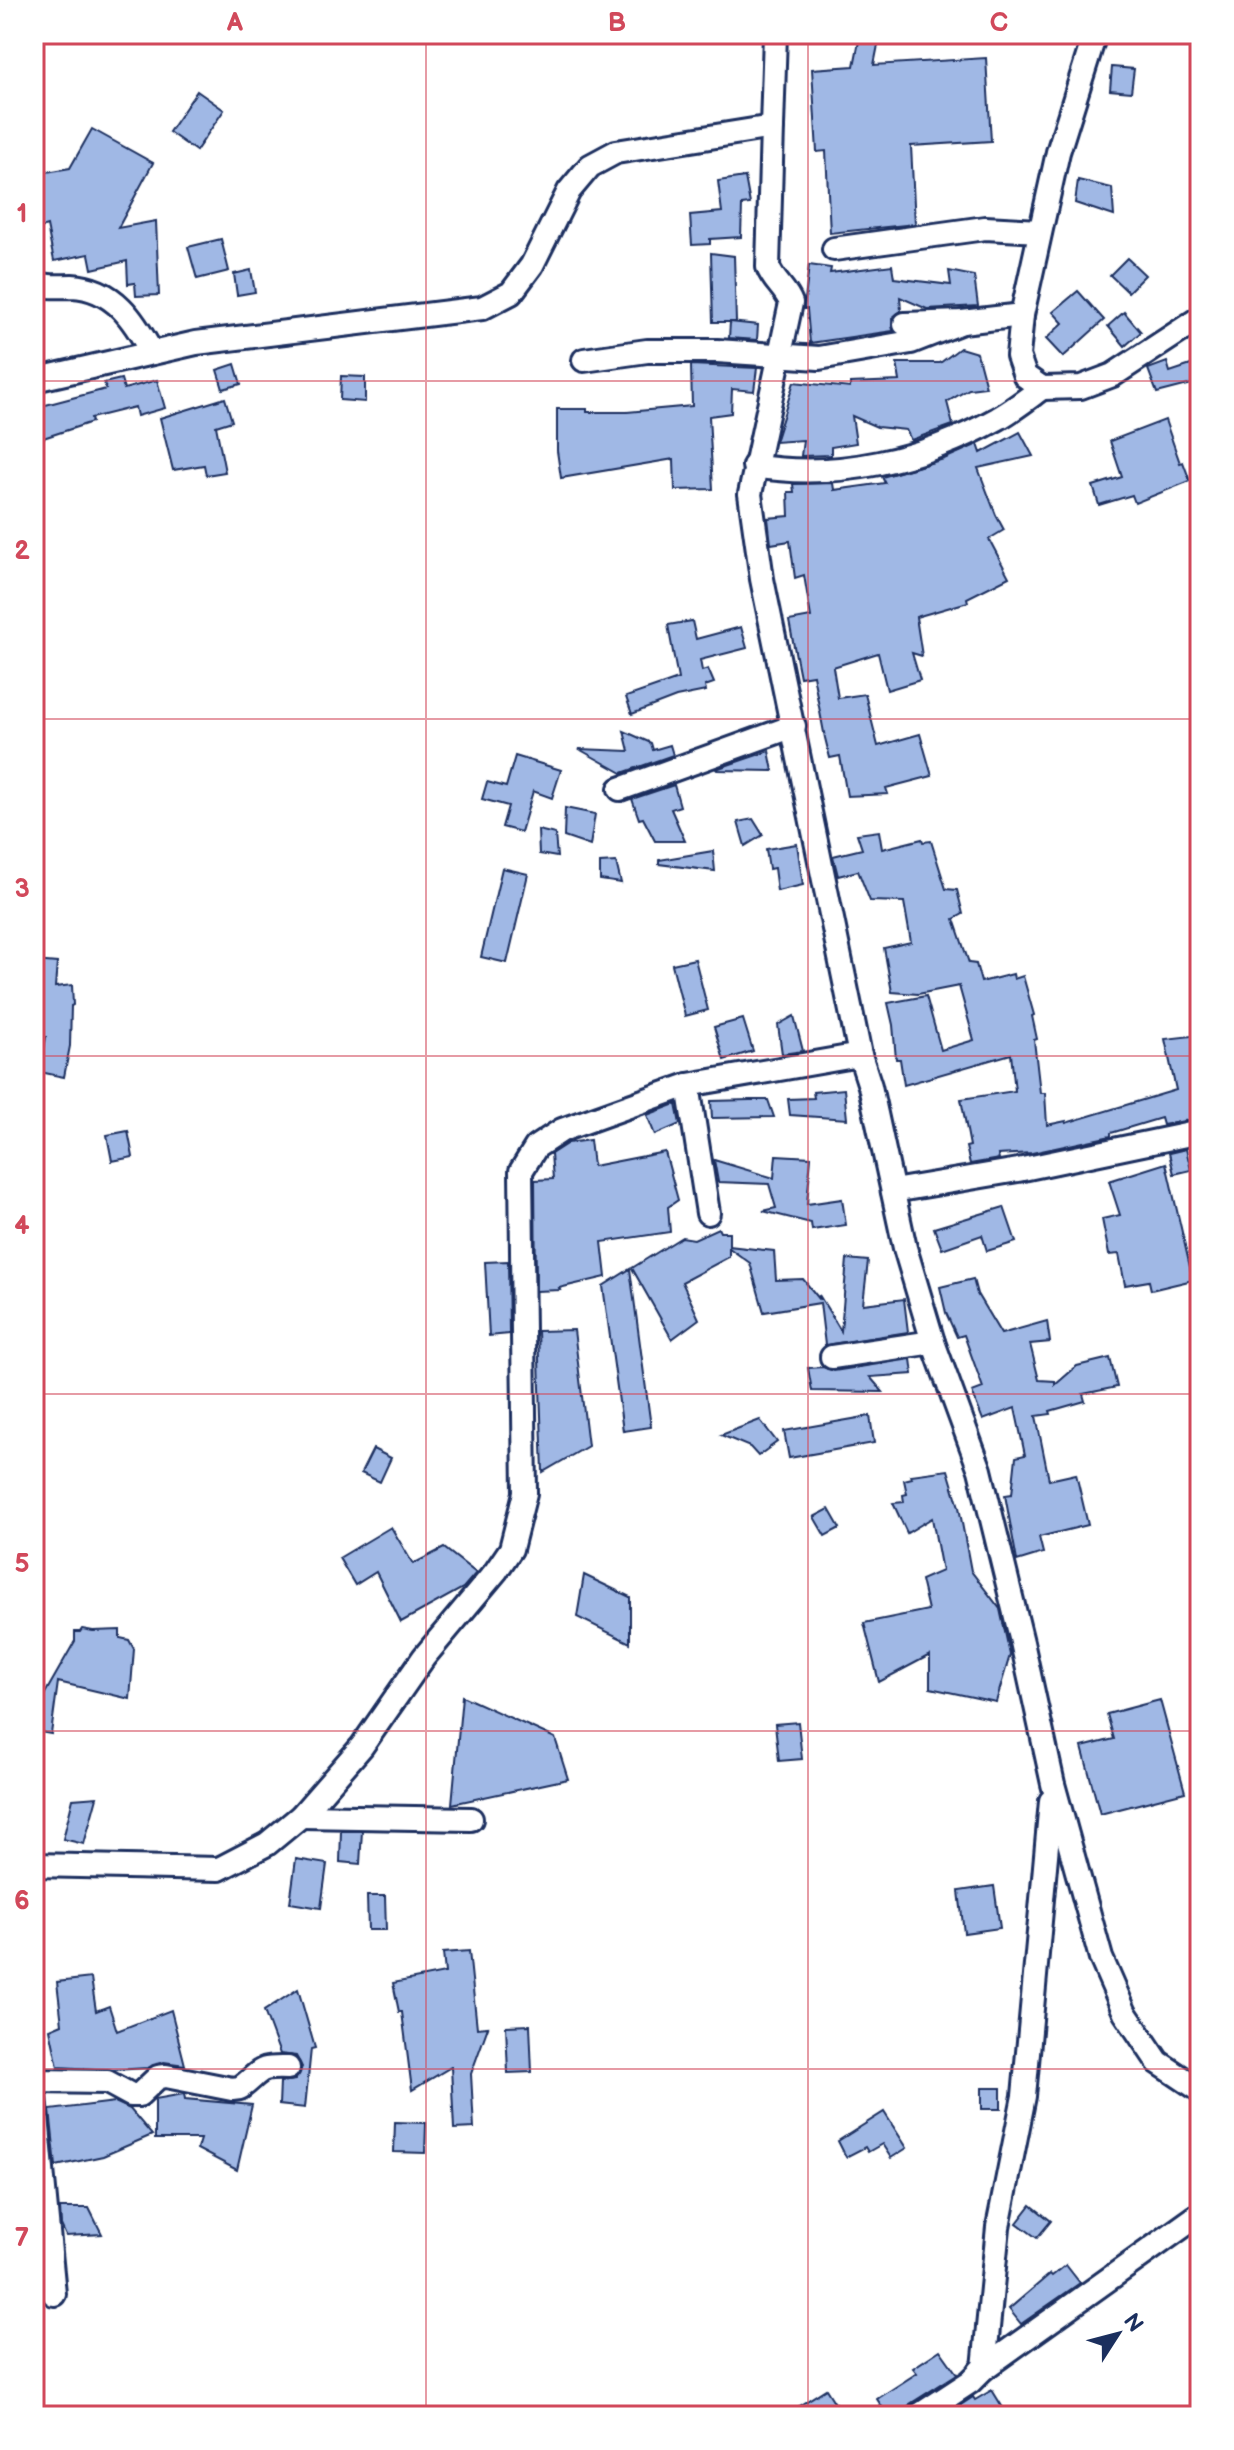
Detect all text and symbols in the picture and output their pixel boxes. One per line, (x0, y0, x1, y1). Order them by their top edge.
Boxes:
text: A (226, 8, 243, 39)
text: B (608, 8, 626, 39)
text: C (990, 8, 1008, 39)
text: 1 (17, 199, 27, 230)
text: 2 (14, 536, 30, 567)
text: 3 (14, 874, 30, 905)
text: 4 (14, 1211, 30, 1242)
text: 5 (14, 1549, 30, 1580)
text: 6 (14, 1886, 30, 1917)
text: 7 (15, 2223, 29, 2254)
north arrow (1078, 2294, 1158, 2374)
text: N (1117, 2309, 1149, 2338)

